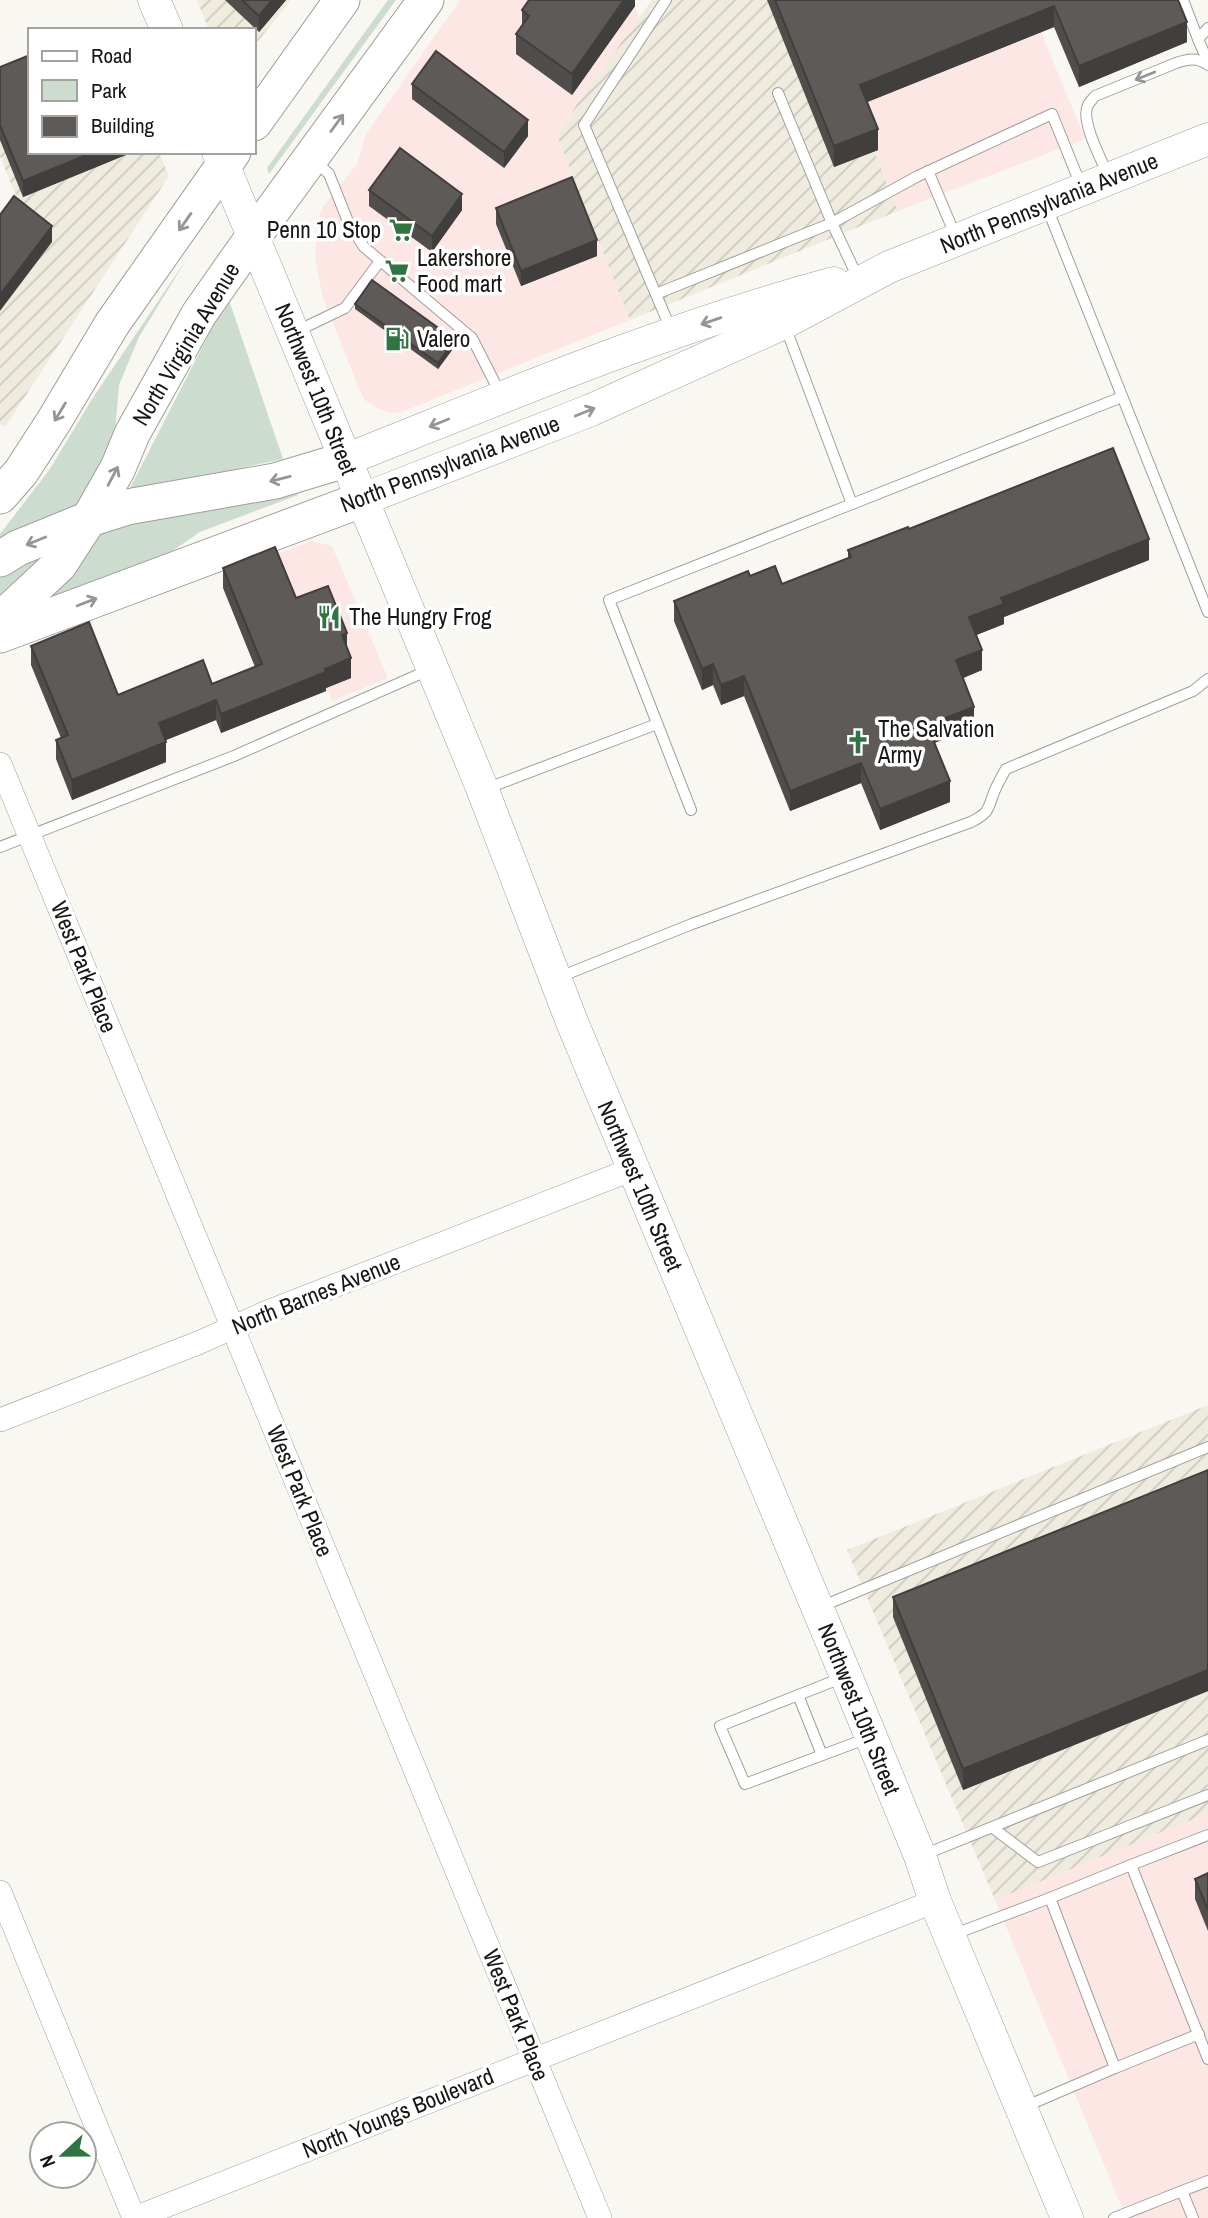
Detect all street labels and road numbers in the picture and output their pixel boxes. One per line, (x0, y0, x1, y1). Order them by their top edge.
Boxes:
street label: North Pennsylvania Avenue (935, 145, 1162, 260)
street label: North Virginia Avenue (125, 256, 246, 431)
street label: Northwest 10th Street (268, 298, 365, 479)
street label: North Pennsylvania Avenue (336, 407, 564, 520)
street label: West Park Place (44, 897, 125, 1037)
street label: Northwest 10th Street (591, 1096, 690, 1276)
street label: North Barnes Avenue (227, 1246, 405, 1341)
street label: West Park Place (260, 1421, 341, 1561)
street label: Northwest 10th Street (811, 1618, 908, 1799)
street label: West Park Place (476, 1945, 557, 2085)
street label: North Youngs Boulevard (298, 2060, 498, 2165)

